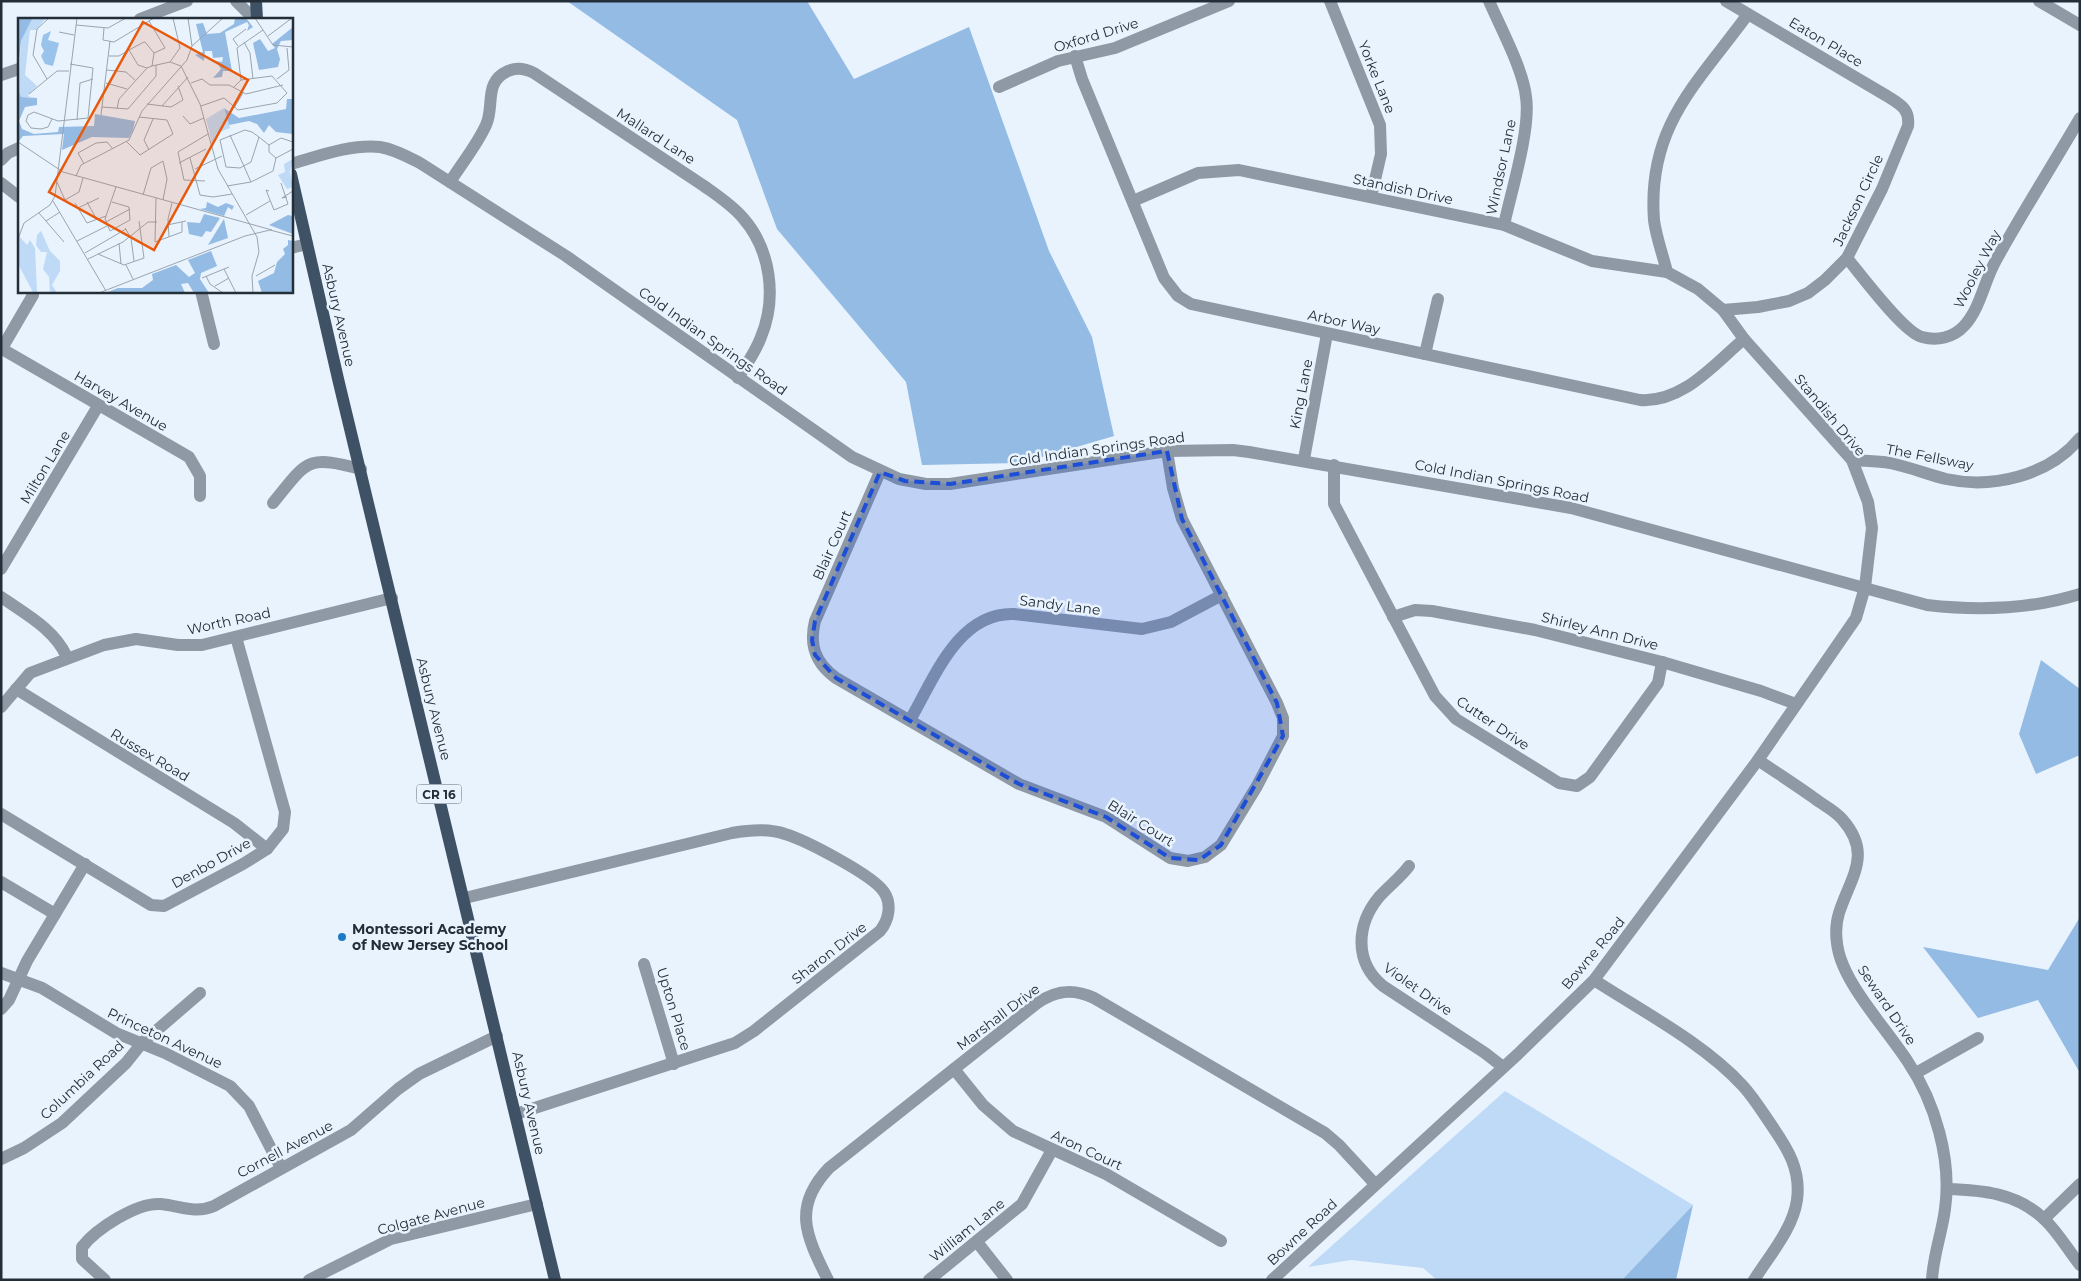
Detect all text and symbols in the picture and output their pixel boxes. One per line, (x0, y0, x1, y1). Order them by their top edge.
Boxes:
street label: Eaton Place (1786, 13, 1866, 71)
street label: Oxford Drive (1051, 14, 1141, 56)
inset map (18, 18, 292, 292)
street label: Yorke Lane (1354, 38, 1400, 116)
street label: Mallard Lane (613, 104, 699, 168)
street label: Windsor Lane (1482, 118, 1520, 216)
street label: Jackson Circle (1828, 151, 1887, 250)
street label: Standish Drive (1351, 170, 1455, 208)
street label: Wooley Way (1949, 226, 2005, 311)
street label: Asbury Avenue (318, 262, 360, 368)
street label: Cold Indian Springs Road (635, 283, 791, 399)
street label: Arbor Way (1306, 306, 1382, 339)
street label: King Lane (1285, 357, 1317, 431)
street label: Harvey Avenue (71, 367, 171, 435)
street label: Standish Drive (1790, 370, 1870, 460)
street label: Milton Lane (16, 427, 74, 507)
street label: Cold Indian Springs Road (1008, 428, 1186, 470)
street label: The Fellsway (1885, 440, 1976, 474)
street label: Cold Indian Springs Road (1413, 455, 1591, 507)
street label: Blair Court (809, 507, 856, 583)
street label: Sandy Lane (1018, 591, 1102, 619)
street label: Worth Road (186, 603, 272, 639)
street label: Shirley Ann Drive (1540, 608, 1660, 654)
street label: Asbury Avenue (413, 656, 455, 762)
street label: Cutter Drive (1453, 692, 1533, 754)
street label: Russex Road (107, 724, 193, 786)
road number: CR 16 (416, 784, 462, 804)
street label: Blair Court (1104, 796, 1178, 851)
street label: Denbo Drive (168, 834, 254, 892)
street label: Bowne Road (1557, 913, 1629, 993)
street label: Sharon Drive (788, 918, 870, 988)
place label: Montessori Academy of New Jersey School (352, 920, 508, 954)
marker: Montessori Academy of New Jersey School (336, 931, 348, 943)
street label: Violet Drive (1380, 959, 1456, 1019)
street label: Seward Drive (1854, 962, 1920, 1048)
street label: Upton Place (653, 965, 695, 1053)
street label: Marshall Drive (953, 980, 1043, 1054)
street label: Princeton Avenue (105, 1003, 225, 1073)
street label: Columbia Road (36, 1037, 128, 1123)
street label: Asbury Avenue (508, 1050, 550, 1156)
street label: Cornell Avenue (234, 1116, 336, 1182)
street label: Aron Court (1048, 1126, 1126, 1174)
street label: Colgate Avenue (375, 1193, 487, 1239)
street label: William Lane (926, 1194, 1008, 1266)
street label: Bowne Road (1263, 1195, 1341, 1269)

